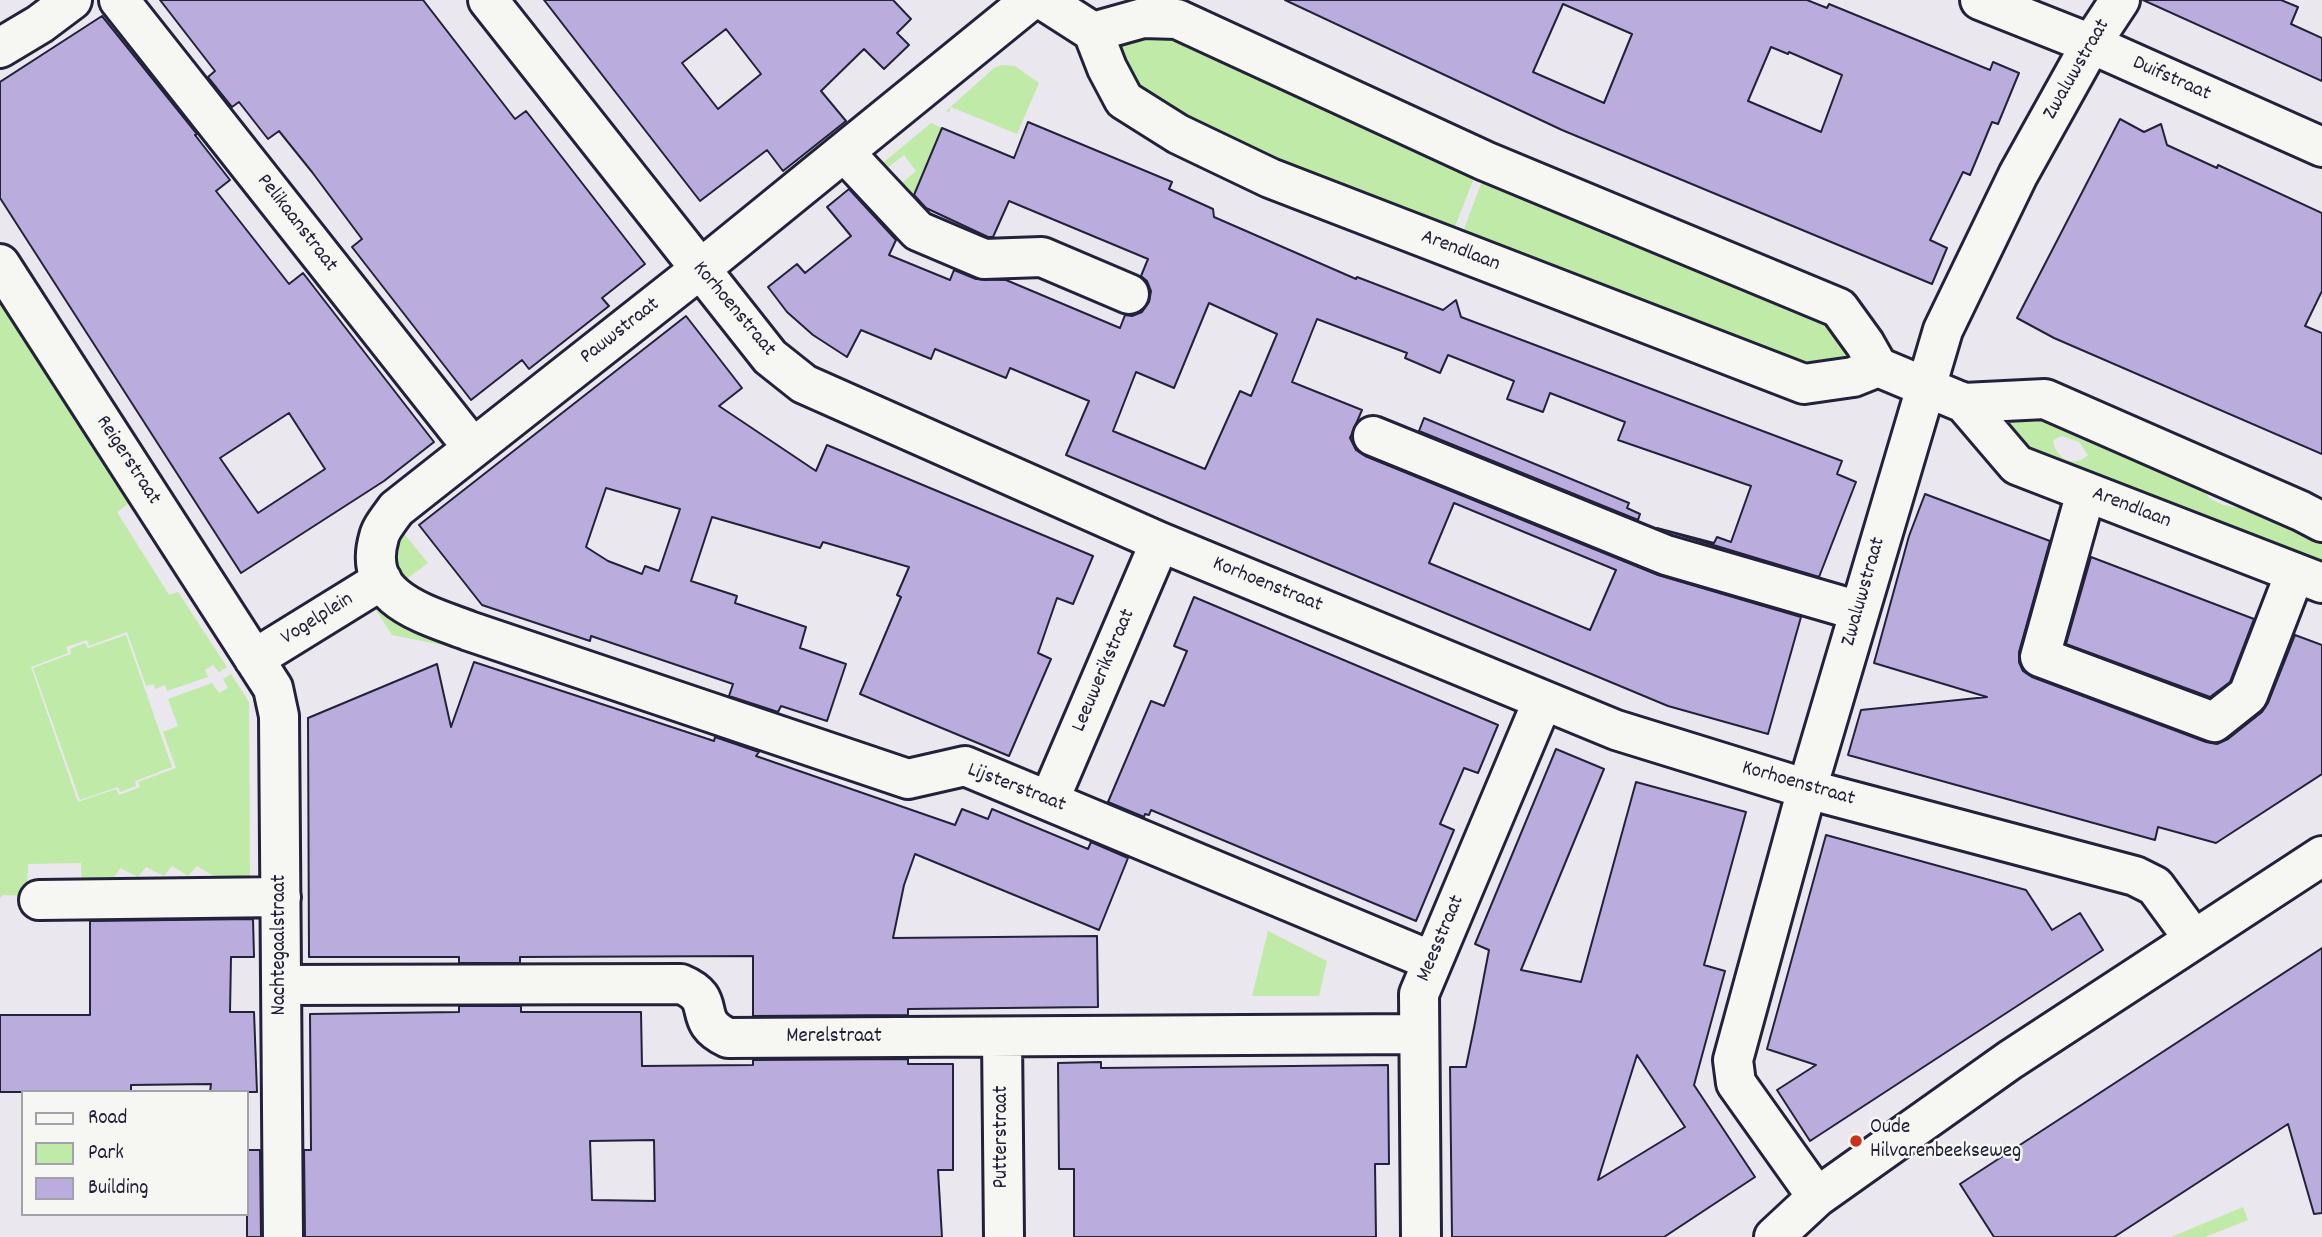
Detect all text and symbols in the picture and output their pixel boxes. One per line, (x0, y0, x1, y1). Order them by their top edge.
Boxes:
street label: Zwaluwstraat (2039, 15, 2117, 125)
street label: Duifstraat (2128, 52, 2214, 108)
street label: Pelikaanstraat (250, 170, 342, 278)
street label: Arendlaan (1417, 225, 1503, 279)
street label: Korhoenstraat (686, 257, 780, 363)
street label: Pauwstraat (576, 293, 666, 371)
street label: Reigerstraat (89, 412, 165, 510)
street label: Arendlaan (2088, 482, 2174, 536)
street label: Zwaluwstraat (1837, 535, 1893, 649)
street label: Korhoenstraat (1208, 552, 1326, 620)
street label: Vogelplein (277, 588, 359, 652)
street label: Leeuwerikstraat (1068, 606, 1142, 736)
street label: Korhoenstraat (1738, 757, 1858, 813)
street label: Lijsterstraat (963, 759, 1069, 819)
street label: Nachtegaalstraat (268, 875, 294, 1015)
street label: Meesstraat (1413, 892, 1471, 986)
street label: Merelstraat (786, 1025, 882, 1051)
street label: Putterstraat (990, 1086, 1016, 1188)
legend (21, 1090, 248, 1216)
text: Road (88, 1104, 127, 1134)
place label: Oude Hilvarenbeekseweg (1870, 1116, 2021, 1166)
marker: Oude Hilvarenbeekseweg (1848, 1133, 1864, 1149)
text: Park (88, 1139, 124, 1169)
text: Building (88, 1174, 148, 1204)

